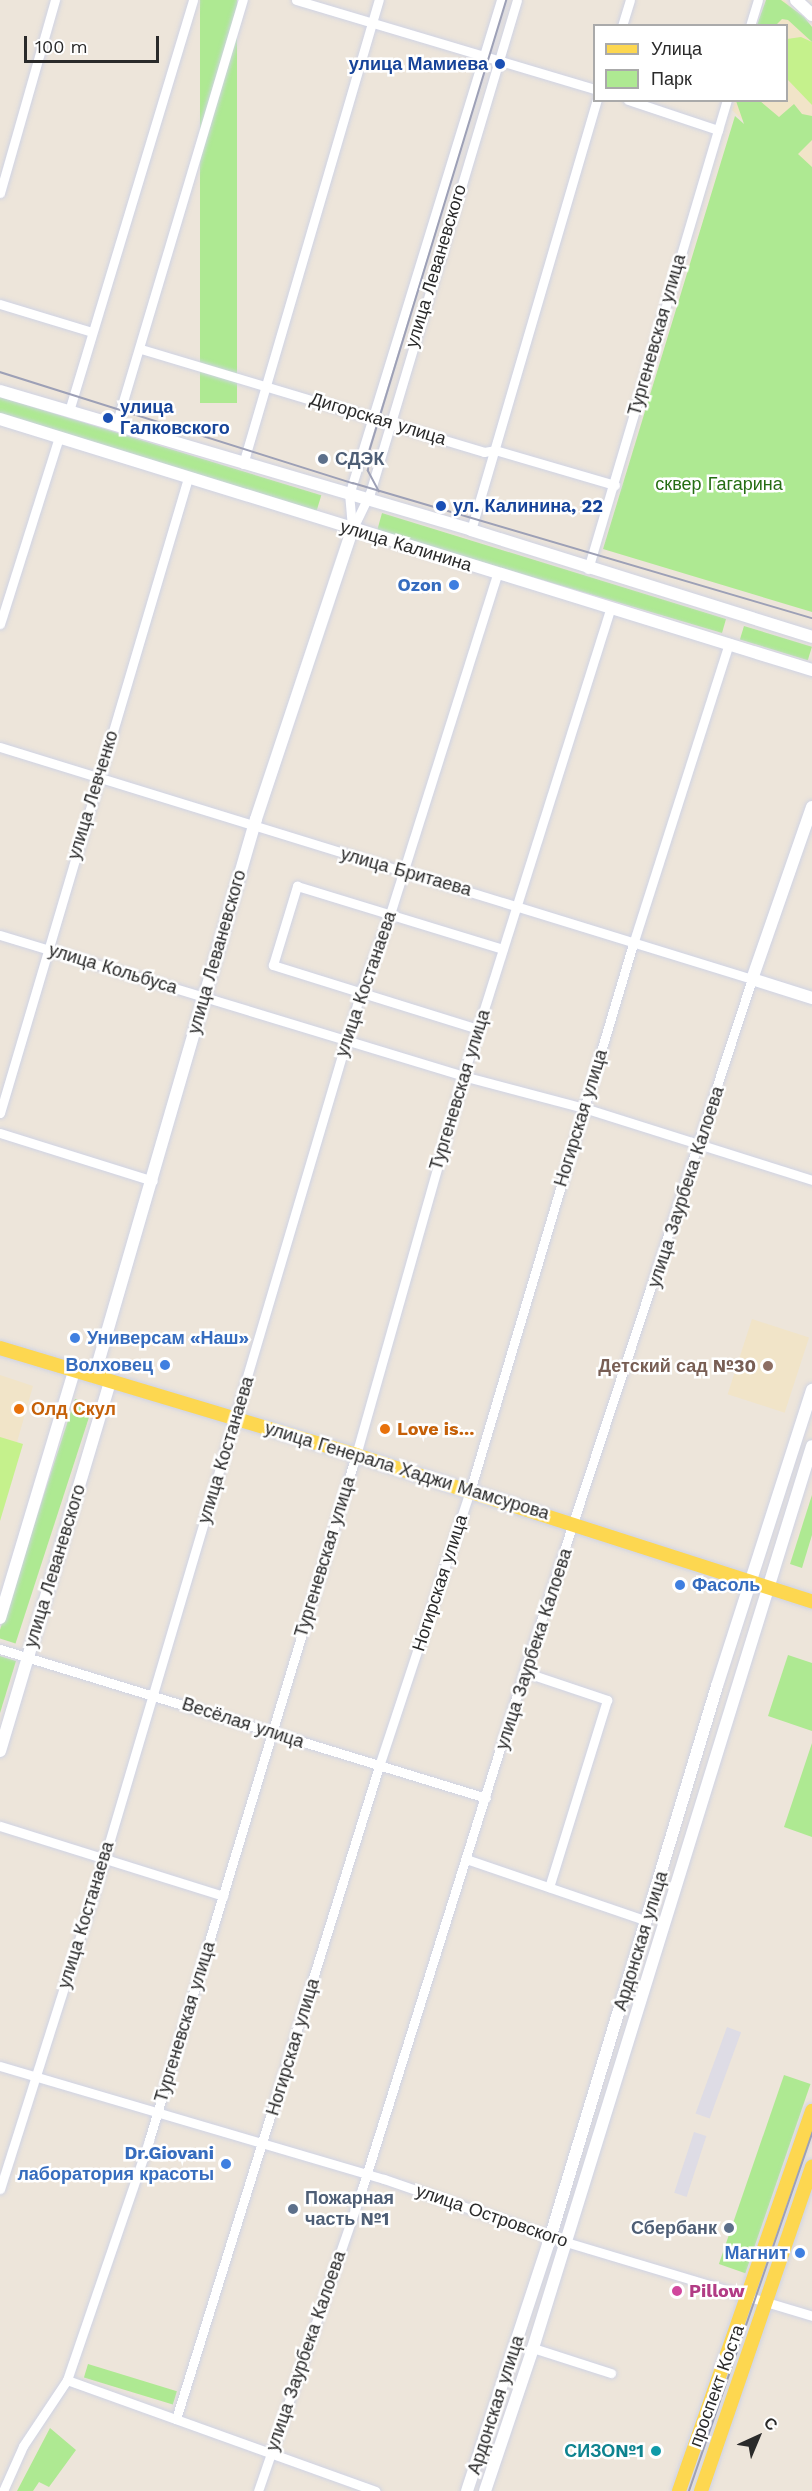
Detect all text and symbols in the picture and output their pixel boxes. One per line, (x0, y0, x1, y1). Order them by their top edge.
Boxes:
scale bar (27, 24, 162, 62)
legend (593, 24, 788, 102)
text: 100 m (35, 36, 88, 57)
text: Улица (651, 38, 702, 59)
place label: улица Мамиева (349, 53, 488, 75)
marker: улица Мамиева (493, 57, 507, 71)
text: Парк (651, 68, 692, 89)
street label: улица Леваневского (401, 182, 471, 350)
street label: Тургеневская улица (624, 252, 690, 418)
street label: Дигорская улица (307, 388, 449, 450)
place label: улица Галковского (120, 397, 230, 440)
marker: улица Галковского (101, 411, 115, 425)
place label: СДЭК (335, 448, 384, 470)
marker: СДЭК (316, 452, 330, 466)
park label: сквер Гагарина (655, 473, 783, 495)
place label: ул. Калинина, 22 (453, 495, 603, 517)
marker: ул. Калинина, 22 (434, 499, 448, 513)
street label: улица Калинина (338, 516, 474, 576)
place label: Ozon (398, 574, 442, 596)
marker: Ozon (447, 578, 461, 592)
street label: улица Левченко (63, 728, 123, 862)
street label: улица Бритаева (338, 843, 474, 901)
street label: улица Леваневского (183, 868, 251, 1036)
street label: улица Костанаева (331, 908, 401, 1060)
street label: улица Кольбуса (46, 939, 180, 999)
street label: Тургеневская улица (425, 1007, 495, 1173)
street label: Ногирская улица (550, 1047, 612, 1189)
street label: улица Заурбека Калоева (643, 1084, 729, 1290)
place label: Универсам «Наш» (87, 1327, 249, 1349)
marker: Универсам «Наш» (68, 1331, 82, 1345)
place label: Волховец (66, 1354, 153, 1376)
place label: Детский сад №30 (598, 1355, 756, 1377)
marker: Волховец (158, 1358, 172, 1372)
marker: Детский сад №30 (761, 1359, 775, 1373)
street label: улица Костанаева (193, 1374, 259, 1526)
place label: Олд Скул (31, 1398, 116, 1420)
marker: Олд Скул (12, 1402, 26, 1416)
street label: улица Генерала Хаджи Мамсурова (262, 1417, 552, 1525)
place label: Love is... (397, 1418, 474, 1440)
marker: Love is... (378, 1422, 392, 1436)
street label: Тургеневская улица (290, 1474, 360, 1640)
street label: улица Леваневского (20, 1482, 90, 1650)
street label: Ногирская улица (408, 1512, 472, 1654)
street label: улица Заурбека Калоева (491, 1546, 577, 1752)
place label: Фасоль (692, 1574, 760, 1596)
marker: Фасоль (673, 1578, 687, 1592)
street label: Весёлая улица (179, 1693, 307, 1753)
street label: улица Костанаева (53, 1839, 119, 1991)
street label: Ардонская улица (610, 1869, 672, 2013)
street label: Тургеневская улица (150, 1939, 220, 2105)
street label: Ногирская улица (262, 1976, 324, 2118)
place label: Dr.Giovani лаборатория красоты (17, 2143, 214, 2186)
marker: Dr.Giovani лаборатория красоты (219, 2157, 233, 2171)
street label: улица Островского (413, 2180, 571, 2252)
place label: Пожарная часть №1 (305, 2188, 394, 2230)
marker: Пожарная часть №1 (286, 2202, 300, 2216)
place label: Сбербанк (631, 2217, 717, 2239)
marker: Сбербанк (722, 2221, 736, 2235)
place label: Магнит (725, 2242, 788, 2264)
marker: Магнит (793, 2246, 807, 2260)
street label: улица Заурбека Калоева (262, 2248, 350, 2454)
place label: Pillow (689, 2280, 745, 2302)
marker: Pillow (670, 2284, 684, 2298)
street label: проспект Коста (685, 2322, 749, 2450)
street label: Ардонская улица (463, 2333, 529, 2477)
north arrow (728, 2407, 788, 2467)
text: С (760, 2413, 782, 2435)
place label: СИЗО№1 (564, 2440, 644, 2462)
marker: СИЗО№1 (649, 2444, 663, 2458)

